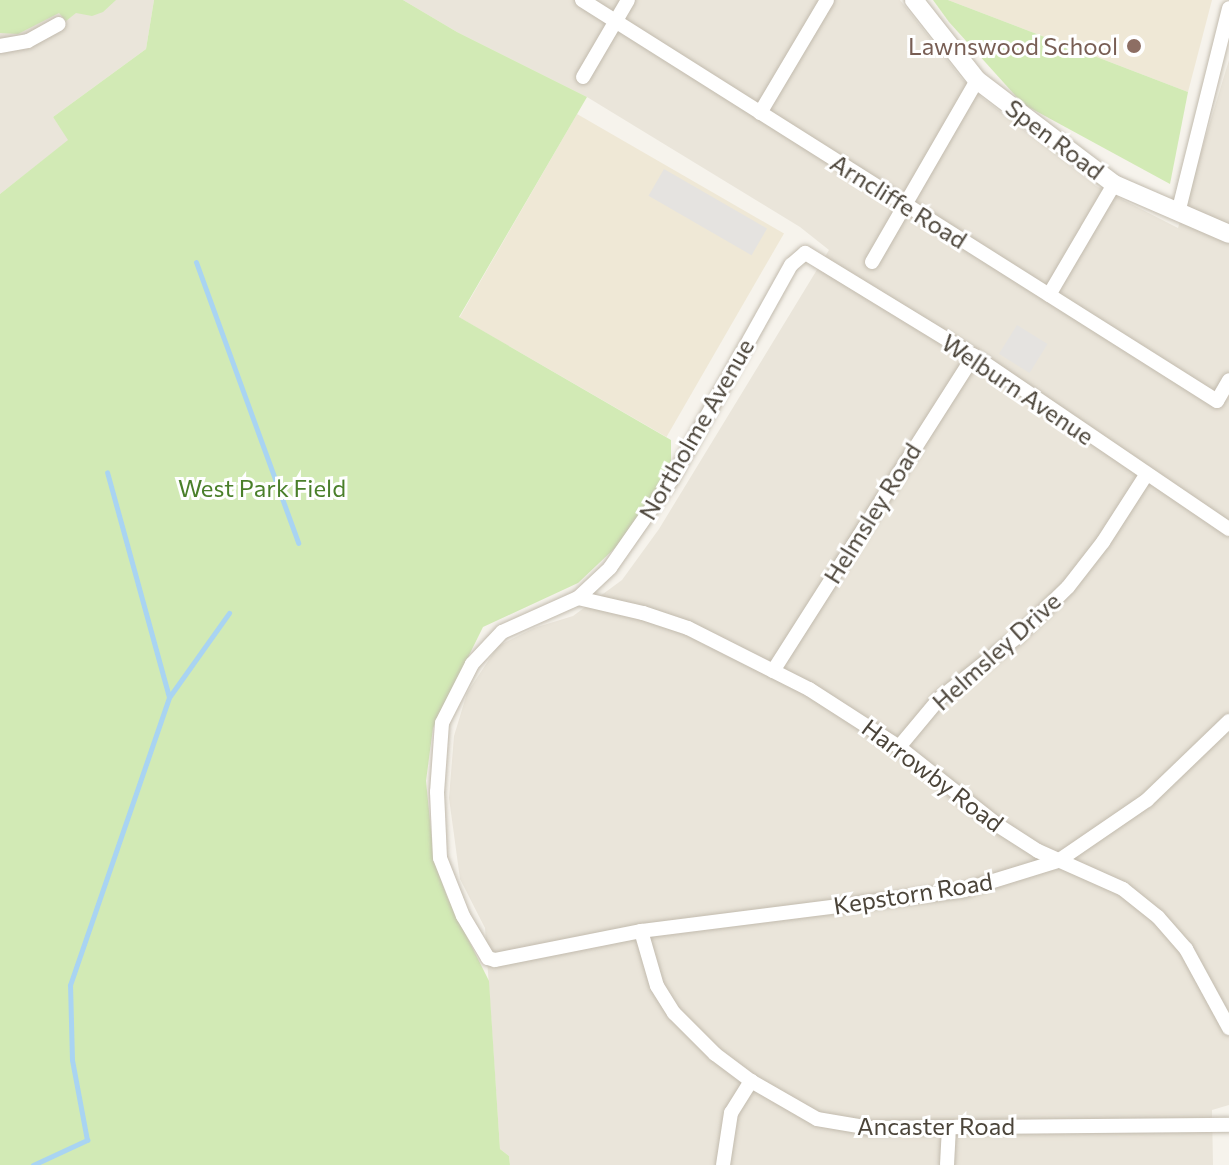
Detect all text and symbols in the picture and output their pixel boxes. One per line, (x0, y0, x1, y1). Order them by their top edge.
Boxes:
place label: Lawnswood School (908, 32, 1118, 60)
marker: Lawnswood School (1125, 37, 1143, 55)
street label: Spen Road (1000, 93, 1110, 185)
street label: Arncliffe Road (826, 148, 972, 254)
street label: Welburn Avenue (937, 328, 1099, 450)
street label: Northolme Avenue (632, 333, 760, 525)
street label: Helmsley Road (817, 437, 927, 589)
park label: West Park Field (178, 474, 346, 502)
street label: Helmsley Drive (926, 586, 1066, 716)
street label: Harrowby Road (857, 713, 1009, 837)
street label: Kepstorn Road (831, 866, 995, 920)
street label: Ancaster Road (857, 1112, 1015, 1140)

